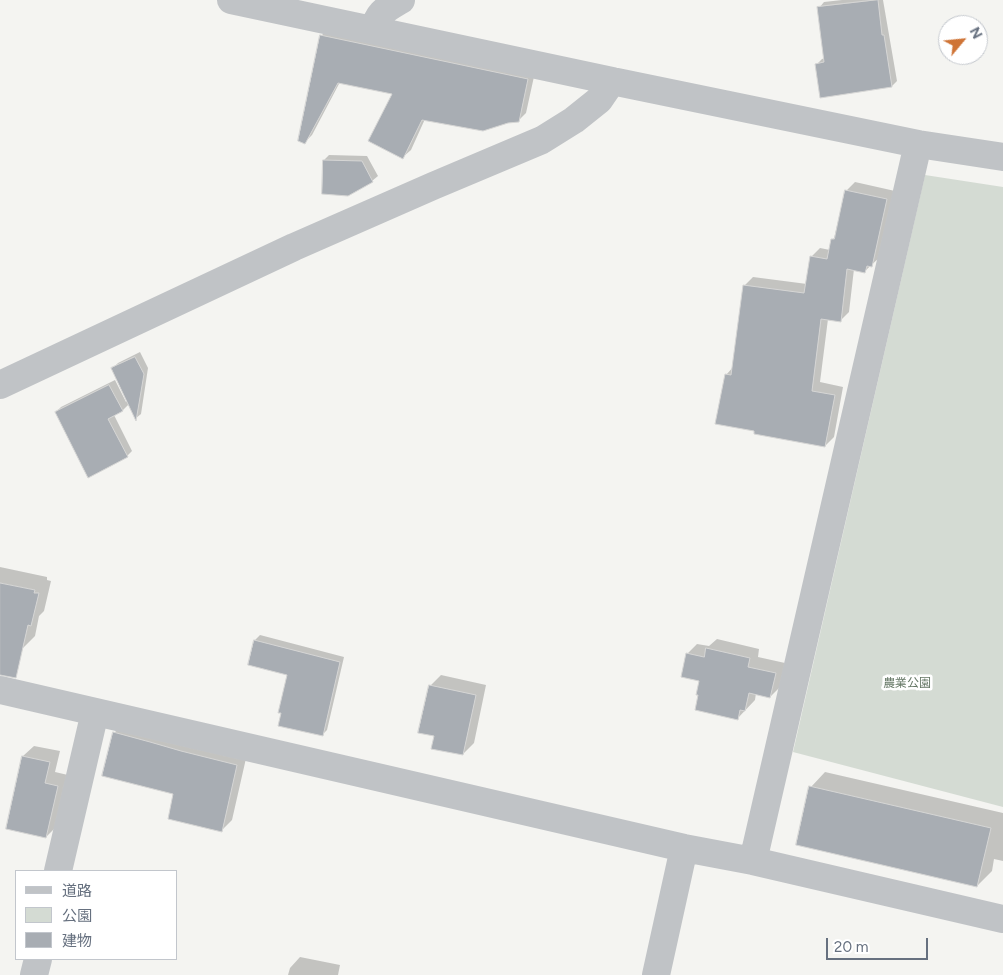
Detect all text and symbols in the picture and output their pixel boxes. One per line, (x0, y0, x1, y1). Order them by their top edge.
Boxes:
north arrow (938, 15, 988, 65)
text: N (966, 24, 986, 42)
park label: 農業公園 (883, 676, 931, 690)
legend (15, 870, 178, 960)
text: 道路 (62, 882, 92, 900)
text: 公園 (62, 907, 92, 925)
scale bar (828, 928, 930, 960)
text: 建物 (62, 932, 92, 950)
text: 20 m (834, 938, 868, 956)

